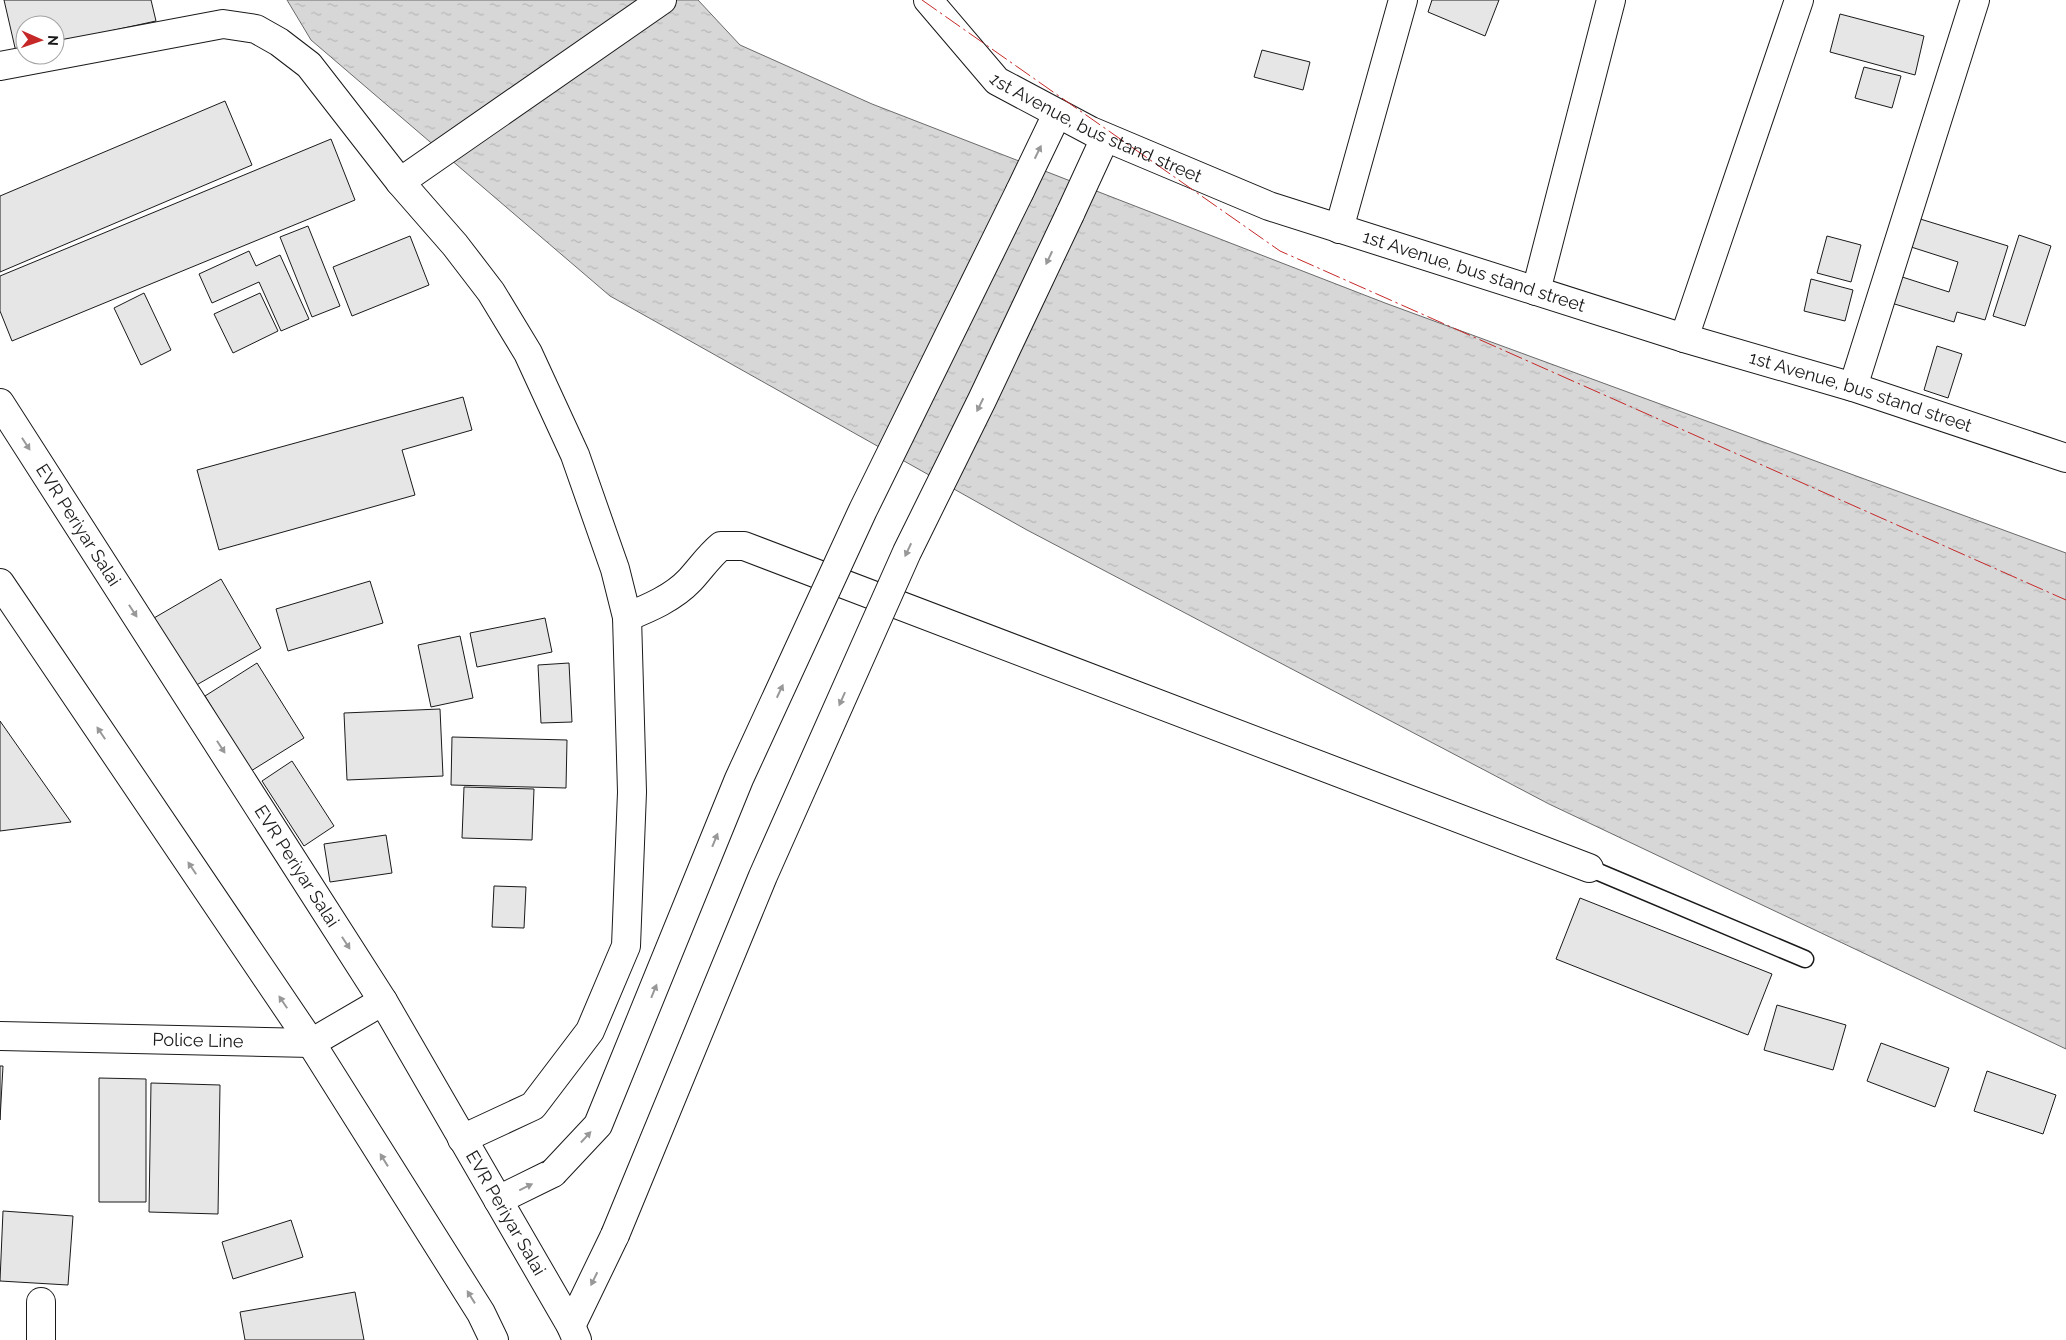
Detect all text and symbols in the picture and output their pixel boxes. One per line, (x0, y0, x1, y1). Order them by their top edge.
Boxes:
north arrow (15, 15, 65, 65)
text: N (45, 35, 61, 46)
street label: 1st Avenue, bus stand street (985, 69, 1205, 187)
one-way arrow (1034, 145, 1043, 160)
street label: 1st Avenue, bus stand street (1360, 225, 1588, 316)
one-way arrow (1045, 251, 1053, 265)
street label: 1st Avenue, bus stand street (1747, 346, 1975, 436)
one-way arrow (976, 397, 984, 412)
one-way arrow (22, 438, 31, 451)
street label: EVR Periyar Salai (32, 460, 125, 590)
one-way arrow (903, 543, 911, 557)
one-way arrow (128, 604, 138, 617)
one-way arrow (776, 684, 784, 698)
one-way arrow (837, 692, 845, 706)
one-way arrow (96, 727, 106, 740)
one-way arrow (216, 741, 225, 754)
street label: EVR Periyar Salai (250, 801, 344, 931)
one-way arrow (711, 832, 719, 847)
one-way arrow (187, 861, 197, 875)
one-way arrow (341, 936, 351, 950)
one-way arrow (650, 983, 658, 998)
one-way arrow (279, 996, 288, 1009)
street label: Police Line (152, 1028, 244, 1051)
one-way arrow (581, 1131, 592, 1144)
street label: EVR Periyar Salai (462, 1147, 550, 1279)
one-way arrow (380, 1153, 389, 1166)
one-way arrow (519, 1182, 533, 1190)
one-way arrow (589, 1272, 597, 1286)
one-way arrow (466, 1290, 476, 1304)

